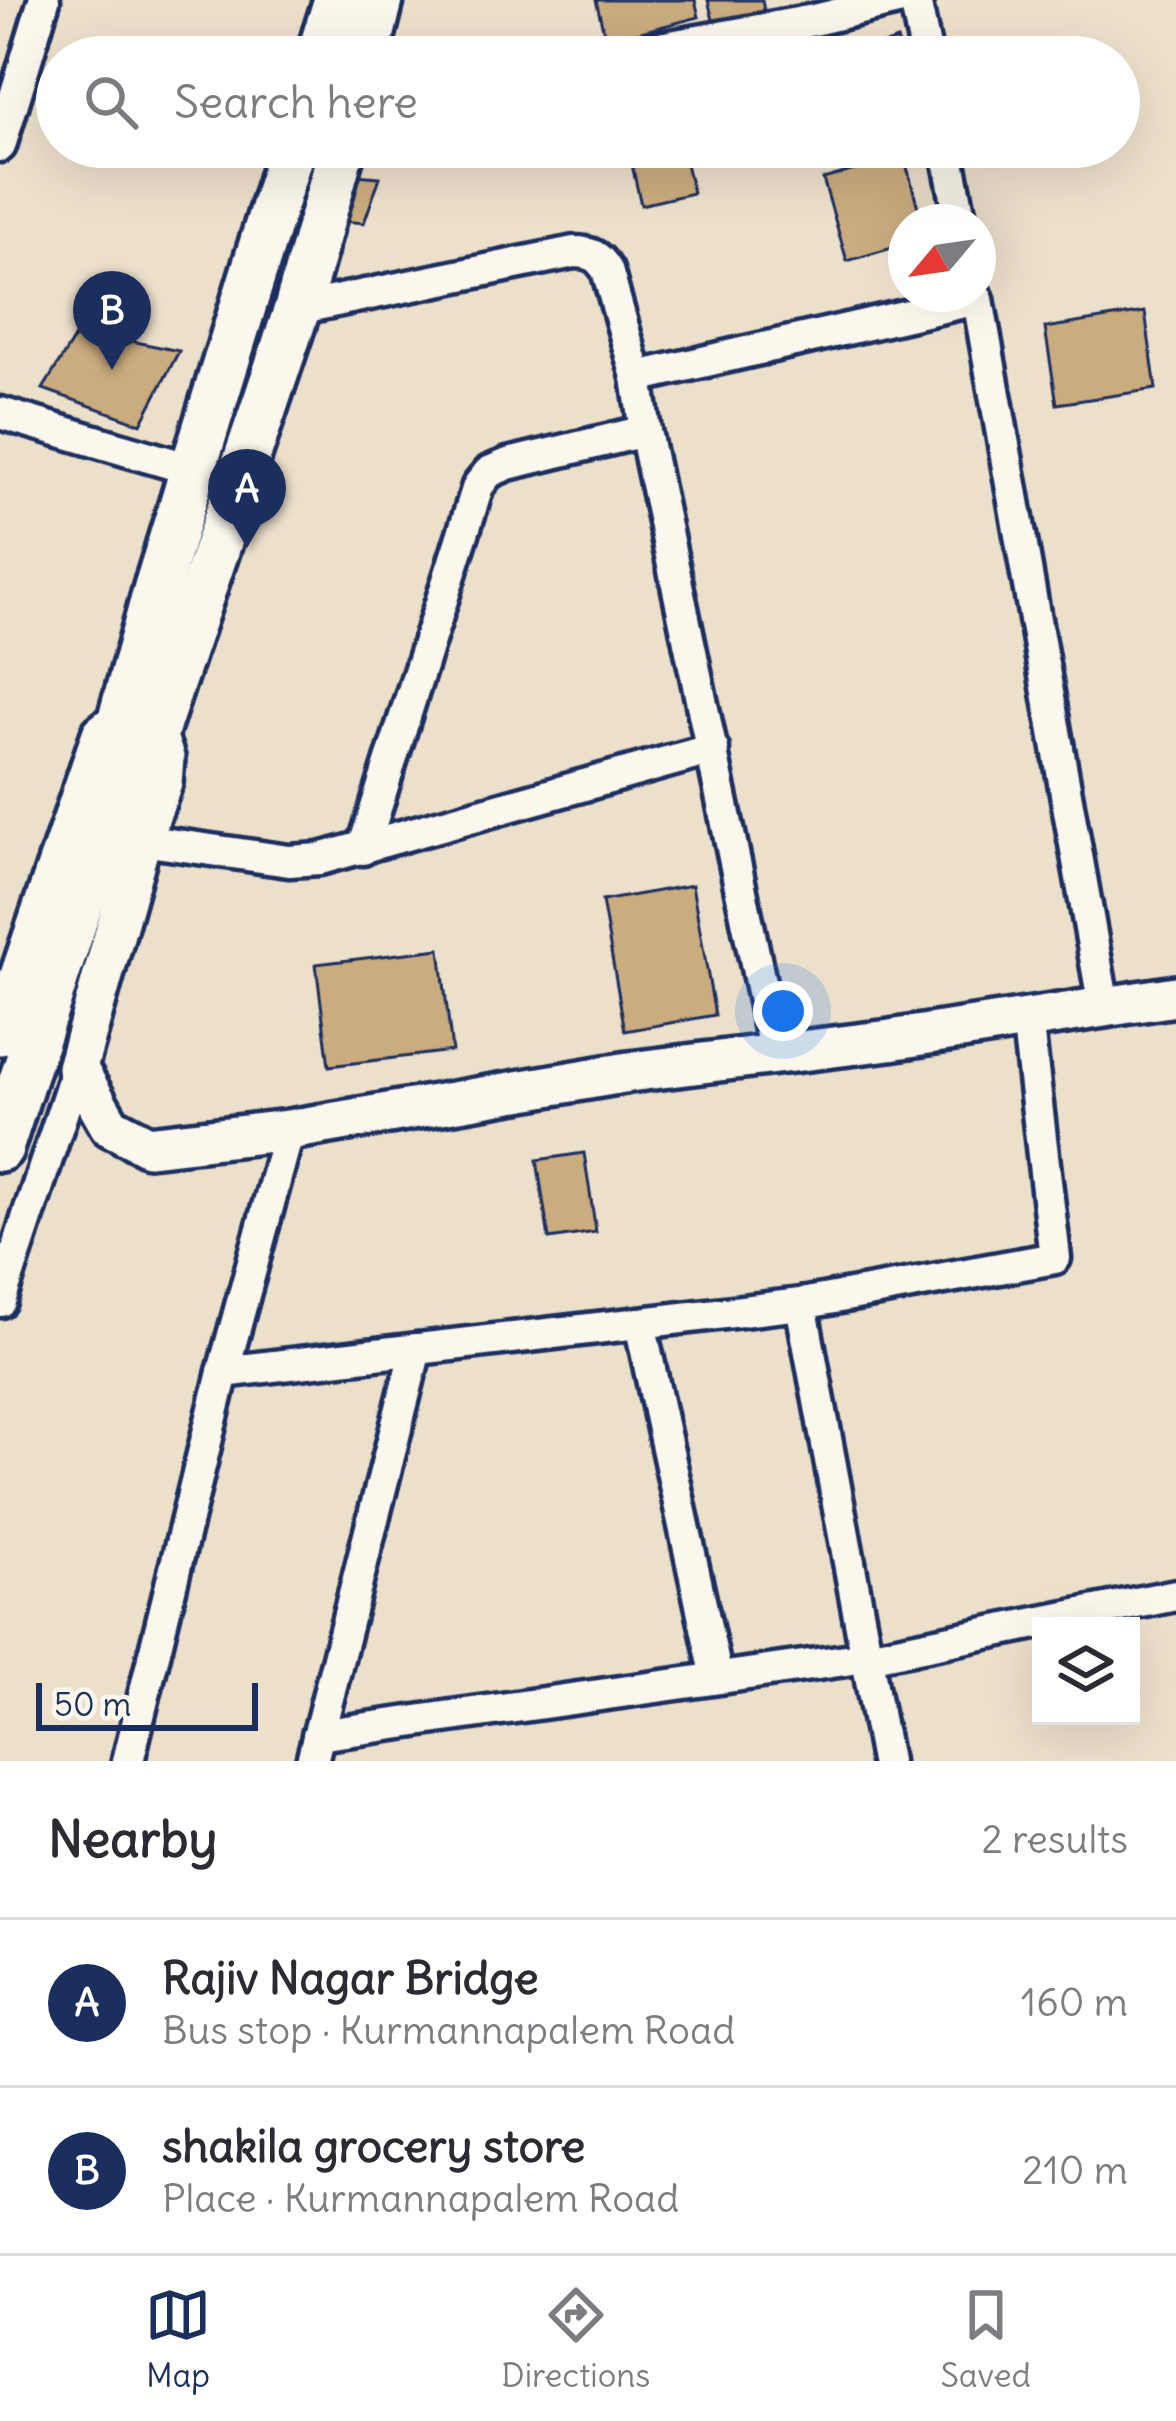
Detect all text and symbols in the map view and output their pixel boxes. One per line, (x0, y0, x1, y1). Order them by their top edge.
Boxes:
search box (36, 36, 1140, 168)
icon: search (78, 69, 144, 135)
text: Search here (174, 74, 418, 130)
north arrow (888, 204, 996, 312)
pin: B (73, 271, 151, 370)
pin: A (208, 449, 286, 548)
your location (753, 981, 813, 1041)
map controls (1032, 1617, 1140, 1725)
button: layers (1032, 1617, 1140, 1725)
scale bar (36, 1677, 258, 1730)
text: 50 m (54, 1683, 131, 1725)
text: Nearby (48, 1807, 217, 1871)
text: 2 results (981, 1815, 1128, 1864)
text: Rajiv Nagar Bridge (162, 1950, 539, 2006)
text: A (74, 1978, 100, 2027)
text: 160 m (1021, 1978, 1128, 2027)
text: Bus stop · Kurmannapalem Road (162, 2006, 735, 2055)
text: shakila grocery store (162, 2118, 585, 2174)
text: B (74, 2146, 100, 2195)
text: 210 m (1022, 2146, 1128, 2195)
text: Place · Kurmannapalem Road (162, 2174, 679, 2223)
tab: Map (145, 2282, 211, 2396)
tab: Directions (501, 2282, 650, 2396)
tab: Saved (941, 2282, 1031, 2396)

